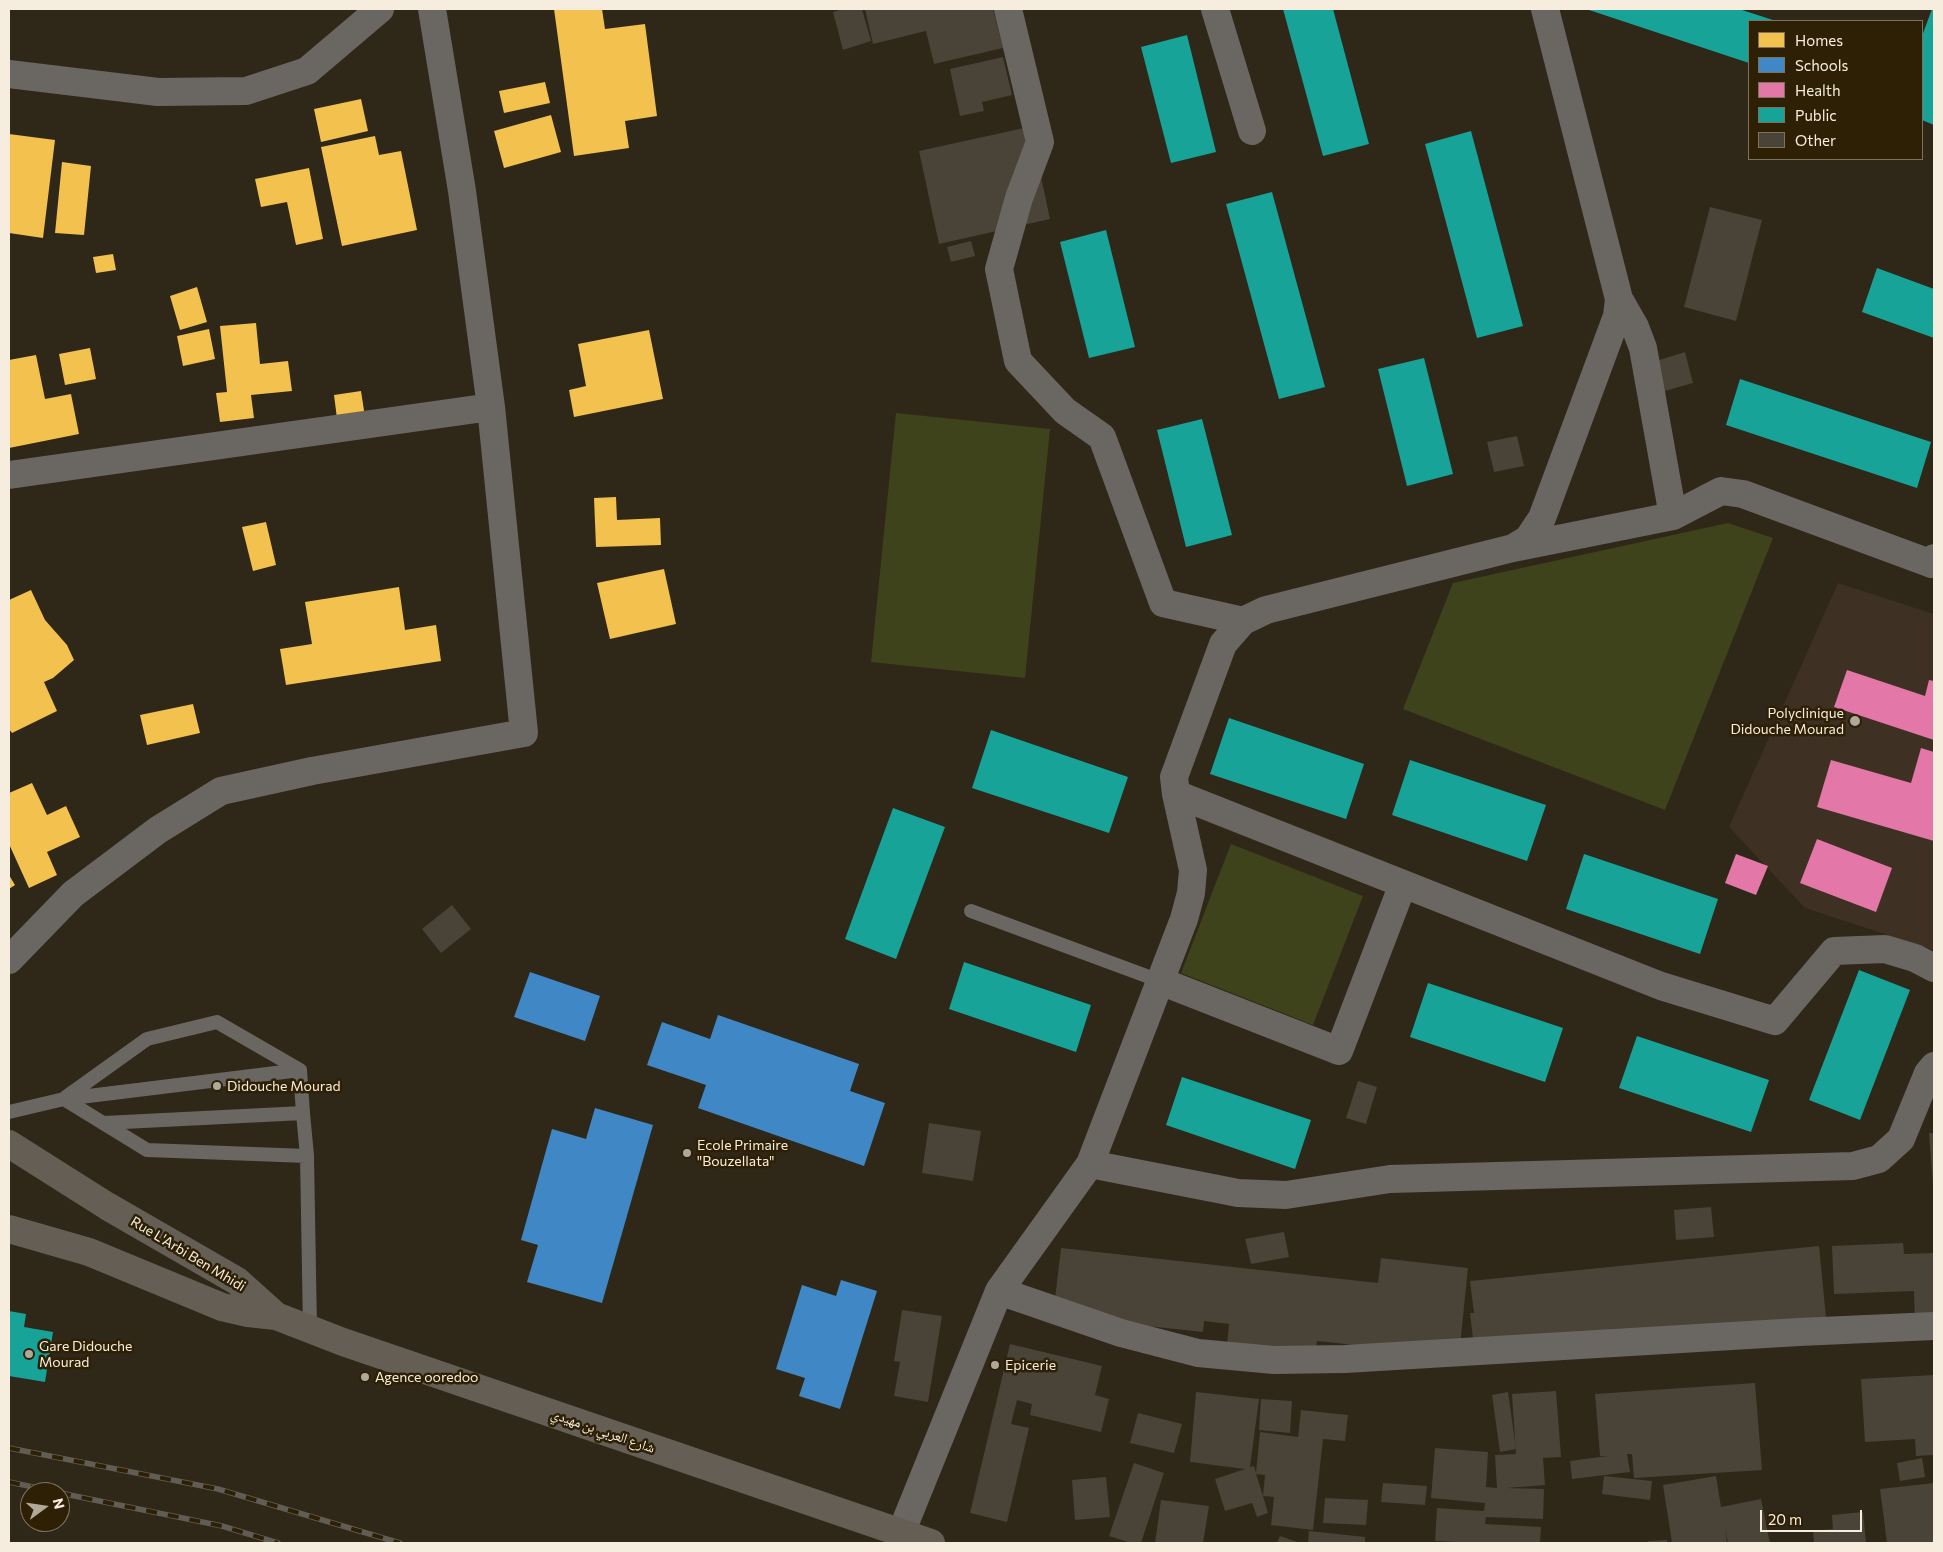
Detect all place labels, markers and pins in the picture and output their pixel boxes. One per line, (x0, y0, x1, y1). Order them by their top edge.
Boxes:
place label: Polyclinique Didouche Mourad (1730, 705, 1844, 738)
marker: Polyclinique Didouche Mourad (1848, 714, 1862, 728)
place label: Didouche Mourad (227, 1078, 341, 1094)
marker: Didouche Mourad (211, 1080, 223, 1092)
place label: Ecole Primaire "Bouzellata" (697, 1137, 788, 1170)
marker: Ecole Primaire "Bouzellata" (681, 1147, 693, 1159)
place label: Gare Didouche Mourad (39, 1338, 133, 1370)
marker: Gare Didouche Mourad (23, 1348, 35, 1360)
place label: Epicerie (1005, 1357, 1056, 1373)
marker: Epicerie (989, 1359, 1001, 1371)
place label: Agence ooredoo (375, 1369, 478, 1385)
marker: Agence ooredoo (359, 1371, 371, 1383)

